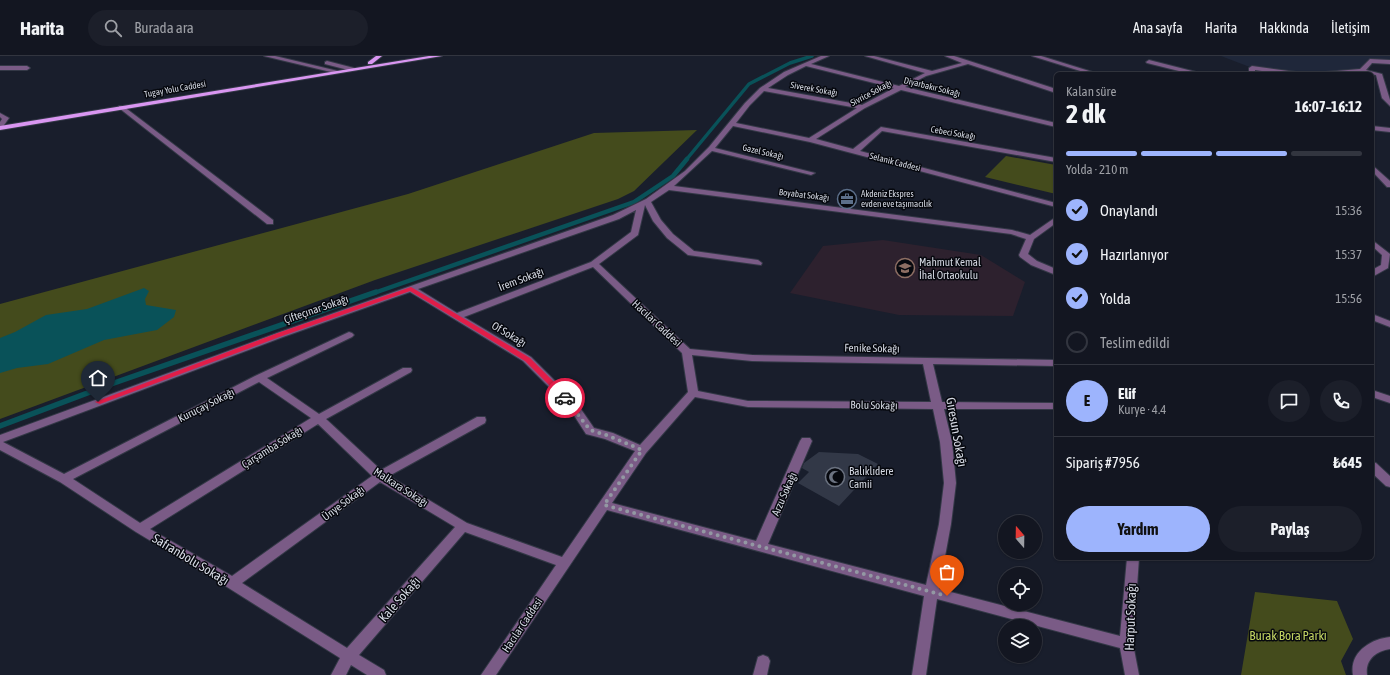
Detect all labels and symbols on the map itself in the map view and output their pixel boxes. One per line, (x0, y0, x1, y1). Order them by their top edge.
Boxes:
street label: Diyarbakır Sokağı (903, 75, 961, 99)
street label: Sivrice Sokağı (849, 78, 893, 108)
street label: Tugay Yolu Caddesi (143, 79, 207, 99)
street label: Siverek Sokağı (790, 80, 838, 98)
street label: Cebeci Sokağı (930, 124, 976, 142)
street label: Gazel Sokağı (741, 142, 785, 162)
street label: Selanik Caddesi (868, 151, 922, 173)
street label: Boyabat Sokağı (778, 187, 830, 203)
office icon: Akdeniz Ekspres evden eve taşımacılık (836, 188, 858, 210)
place label: Akdeniz Ekspres evden eve taşımacılık (861, 189, 932, 209)
place label: Mahmut Kemal İhal Ortaokulu (919, 256, 981, 281)
school or university icon: Mahmut Kemal İhal Ortaokulu (894, 257, 916, 279)
street label: İrem Sokağı (497, 265, 545, 293)
street label: Çifteçınar Sokağı (282, 292, 350, 326)
street label: Hacılar Caddesi (630, 297, 684, 349)
street label: Of Sokağı (490, 319, 528, 349)
street label: Fenike Sokağı (844, 342, 900, 354)
pin (81, 361, 115, 402)
courier (545, 378, 585, 418)
street label: Kuruçay Sokağı (176, 386, 236, 424)
street label: Gıresun Sokağı (943, 396, 970, 468)
street label: Bolu Sokağı (850, 399, 898, 411)
street label: Çarşamba Sokağı (240, 424, 304, 470)
street label: Malkara Sokağı (372, 465, 430, 509)
place label: Balıklıdere Camii (849, 465, 894, 490)
mosque icon: Balıklıdere Camii (824, 466, 846, 488)
street label: Arzu Sokağı (769, 470, 799, 518)
street label: Ünye Sokağı (320, 483, 366, 523)
north arrow (998, 515, 1042, 559)
street label: Safranbolu Sokağı (150, 531, 232, 588)
pin (930, 555, 964, 596)
street label: Kale Sokağı (376, 574, 423, 625)
street label: Harput Sokağı (1122, 583, 1139, 651)
street label: Hacılar Caddesi (499, 596, 545, 654)
park label: Burak Bora Parkı (1249, 628, 1327, 643)

